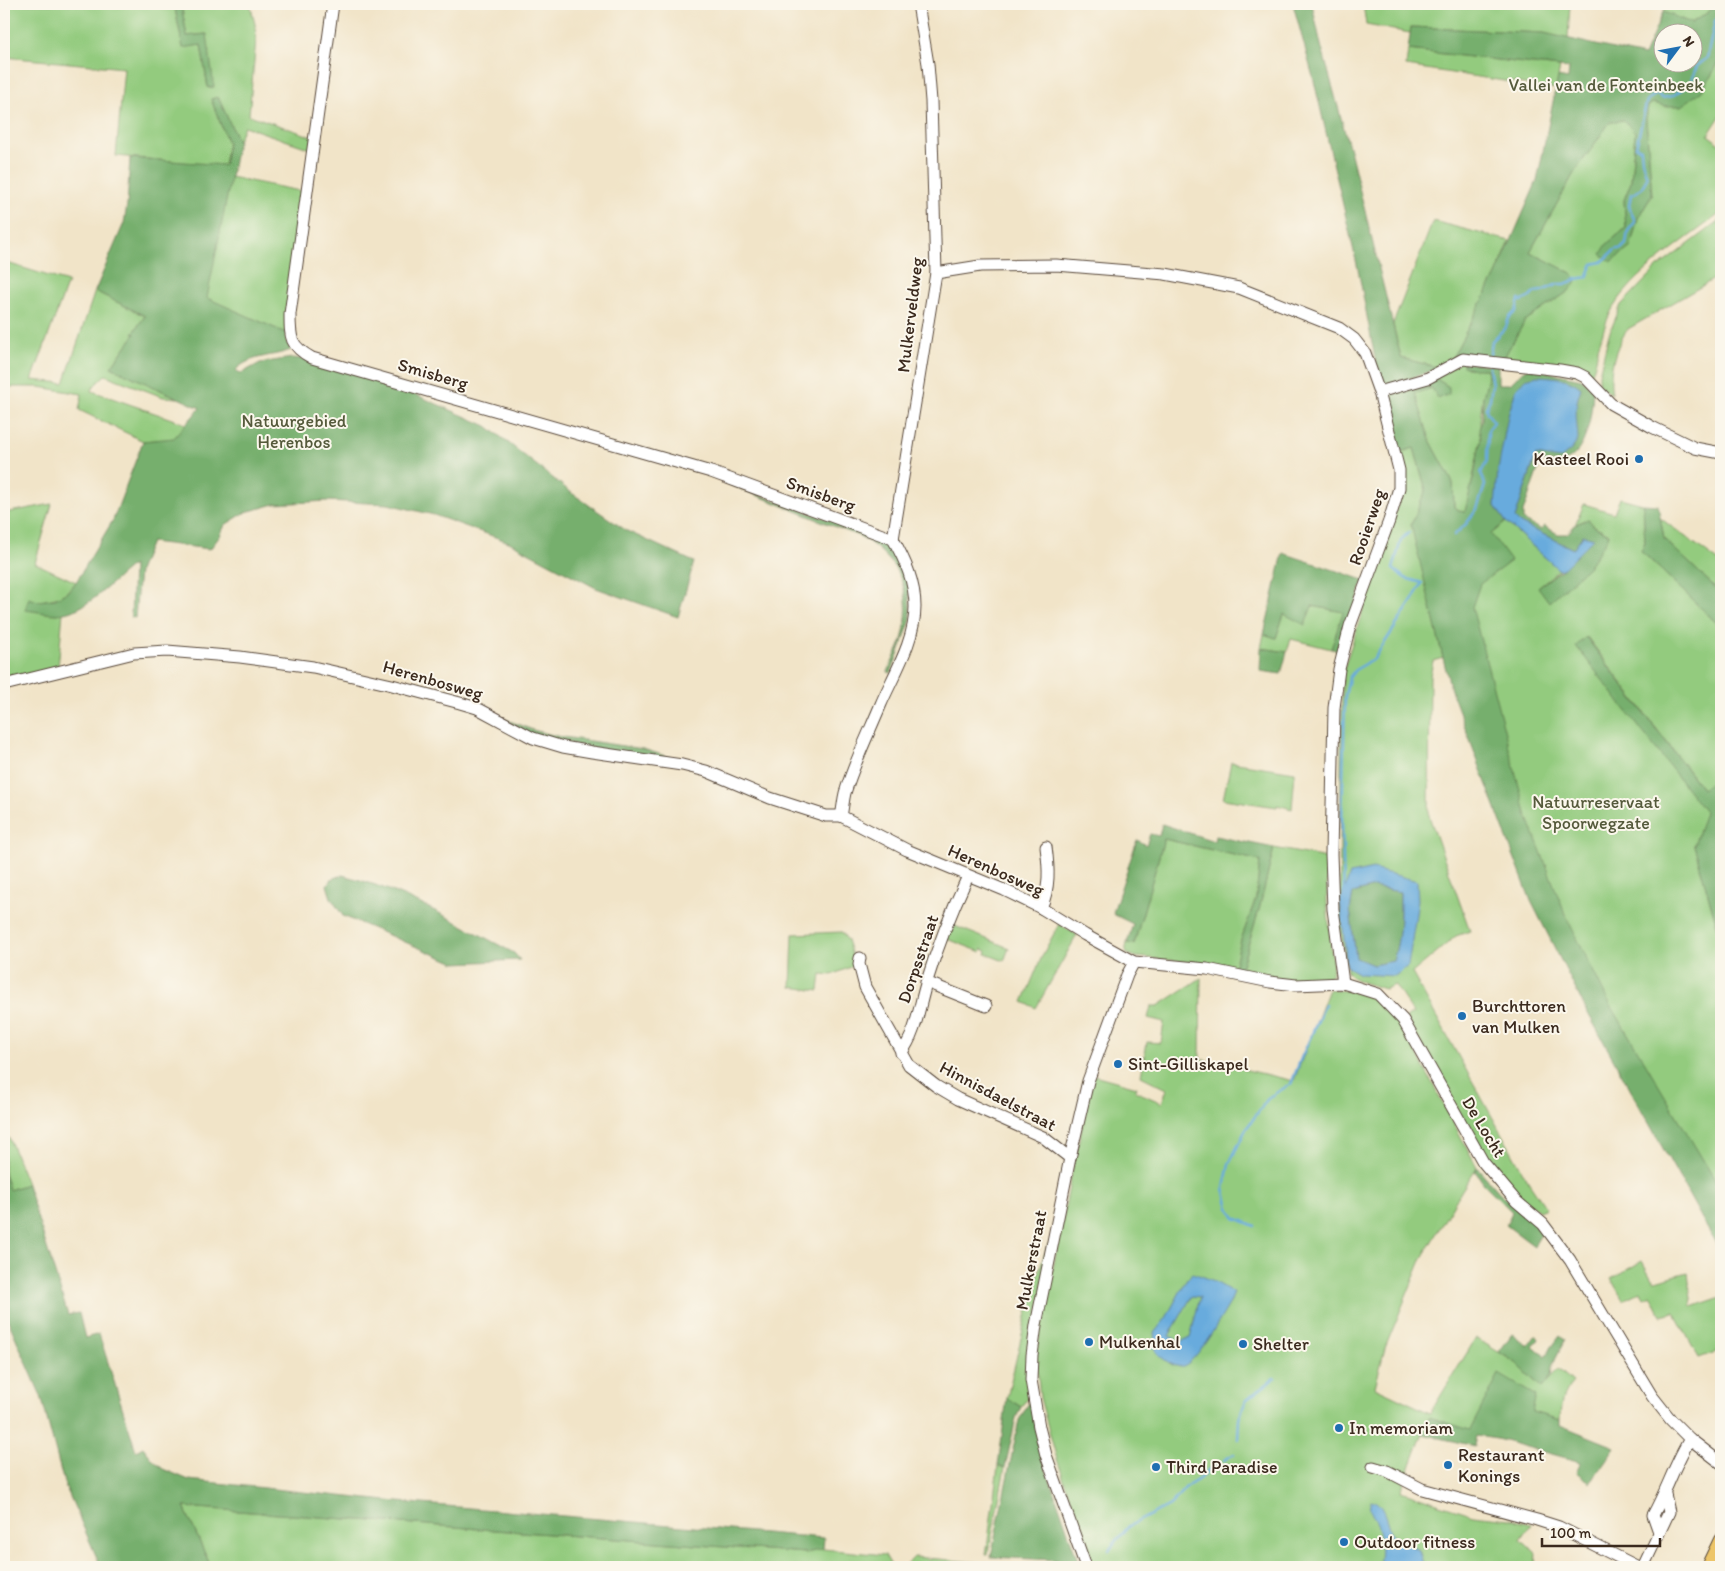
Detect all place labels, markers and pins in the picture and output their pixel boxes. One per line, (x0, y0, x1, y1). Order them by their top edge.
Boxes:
place label: Kasteel Rooi (1533, 448, 1629, 470)
marker: Kasteel Rooi (1633, 453, 1645, 465)
place label: Burchttoren van Mulken (1472, 995, 1566, 1038)
marker: Burchttoren van Mulken (1456, 1010, 1468, 1022)
place label: Sint-Gilliskapel (1128, 1053, 1249, 1075)
marker: Sint-Gilliskapel (1112, 1058, 1124, 1070)
place label: Mulkenhal (1099, 1331, 1180, 1353)
place label: Shelter (1253, 1333, 1310, 1355)
marker: Mulkenhal (1083, 1336, 1095, 1348)
marker: Shelter (1237, 1338, 1249, 1350)
place label: In memoriam (1349, 1417, 1453, 1439)
marker: In memoriam (1333, 1422, 1345, 1434)
place label: Restaurant Konings (1458, 1444, 1545, 1487)
place label: Third Paradise (1166, 1456, 1278, 1478)
marker: Restaurant Konings (1442, 1459, 1454, 1471)
marker: Third Paradise (1150, 1461, 1162, 1473)
place label: Outdoor fitness (1354, 1531, 1475, 1553)
marker: Outdoor fitness (1338, 1536, 1350, 1548)

